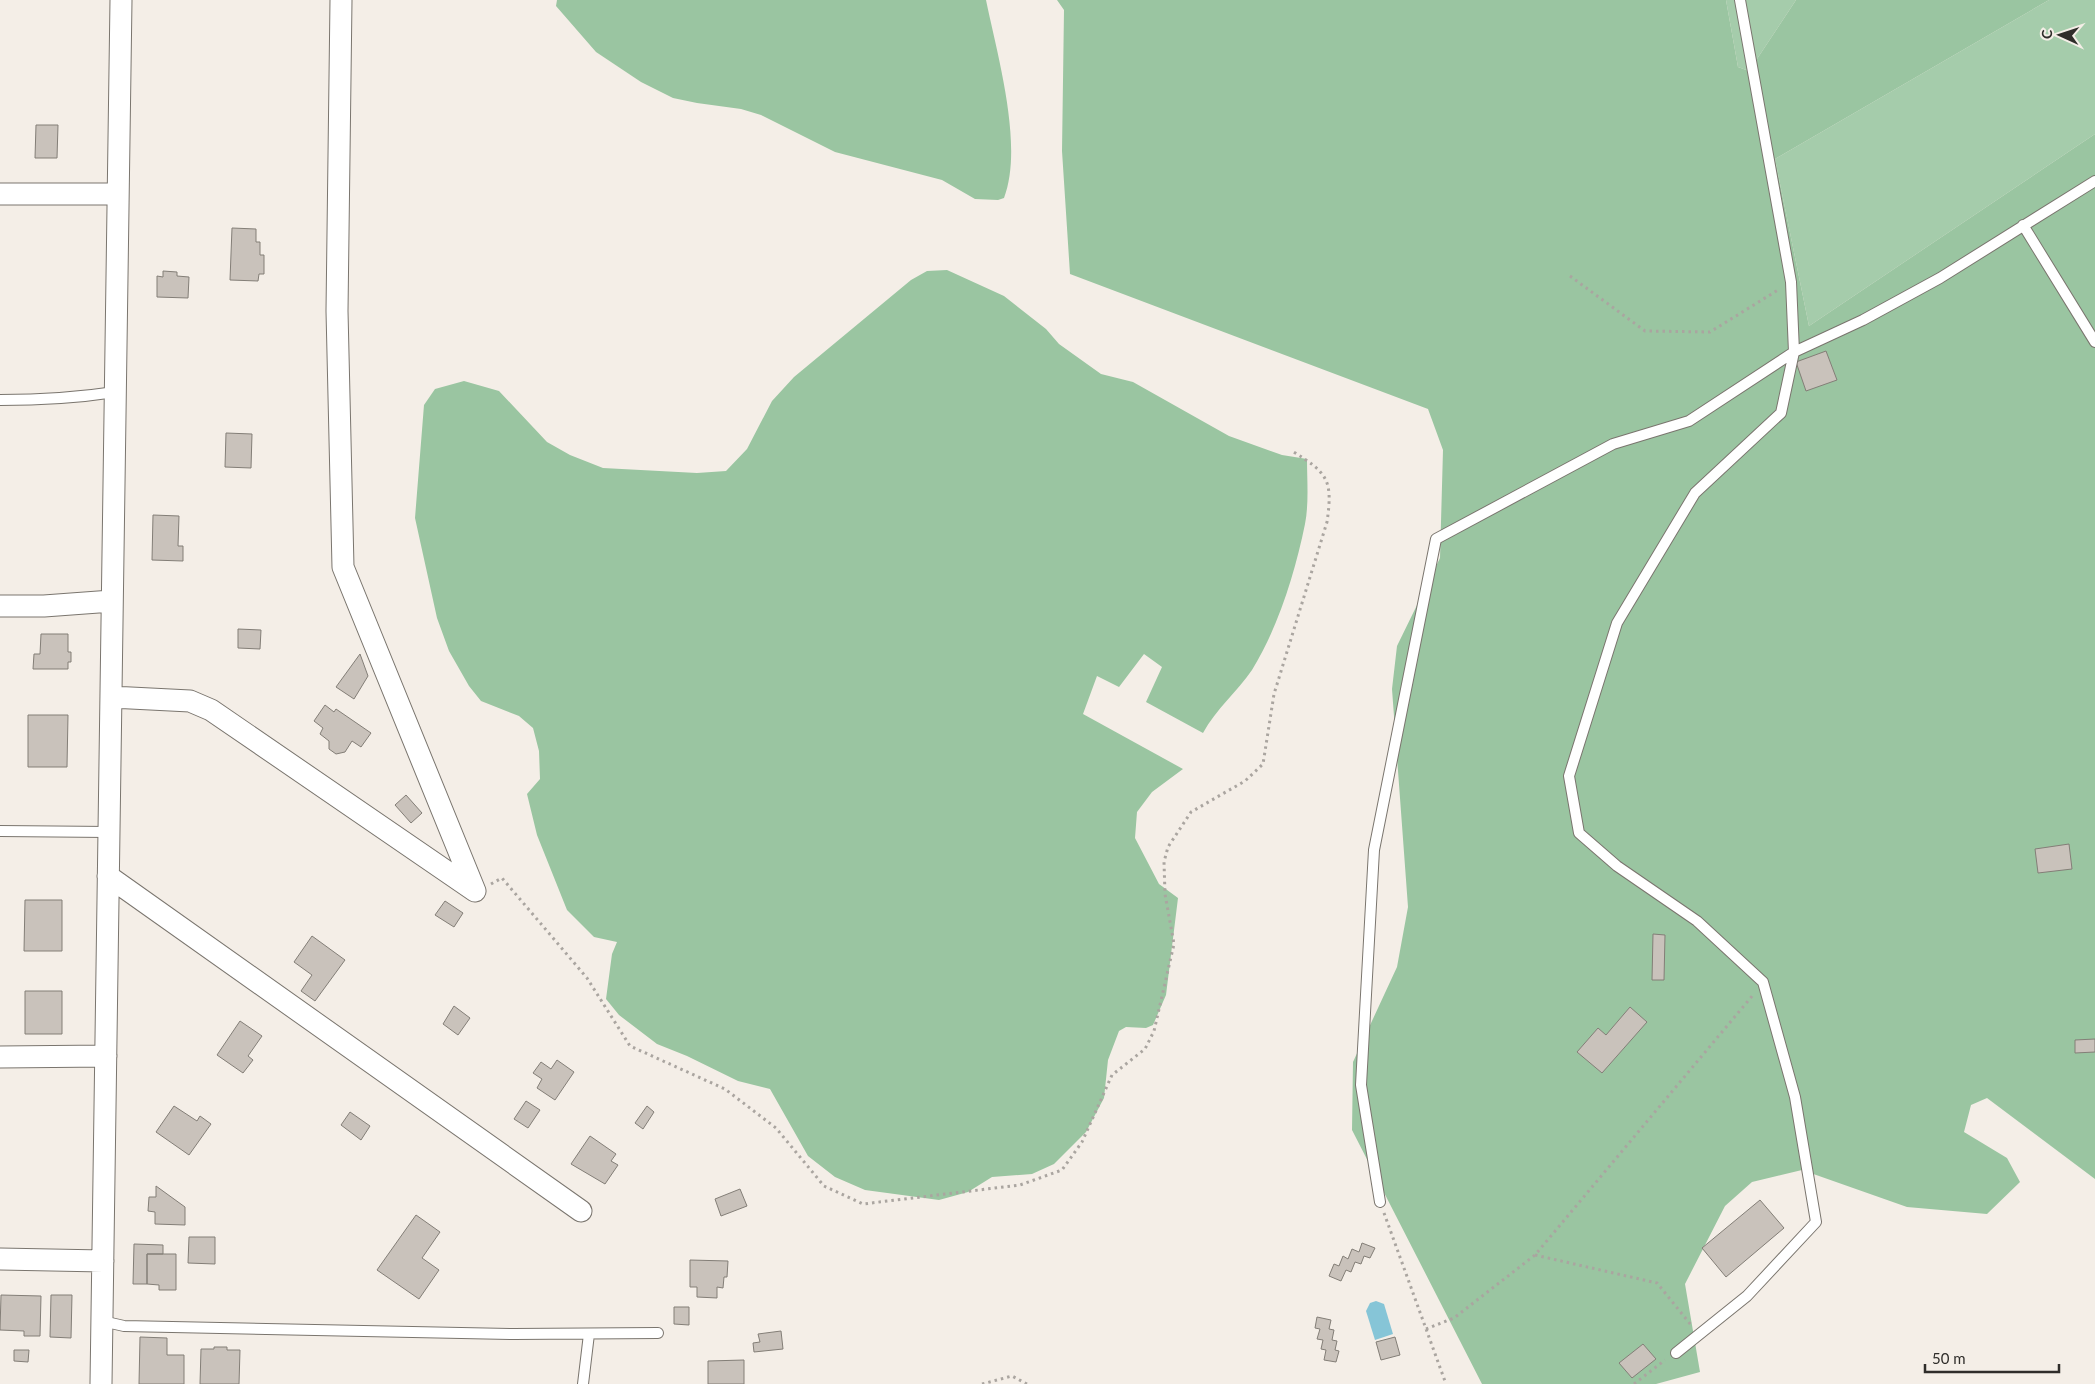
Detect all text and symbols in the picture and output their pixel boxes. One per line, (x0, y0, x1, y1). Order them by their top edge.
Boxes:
north arrow (2035, 10, 2085, 60)
text: С (2038, 28, 2055, 39)
scale bar (1925, 1342, 2059, 1374)
text: 50 m (1932, 1349, 1966, 1367)

